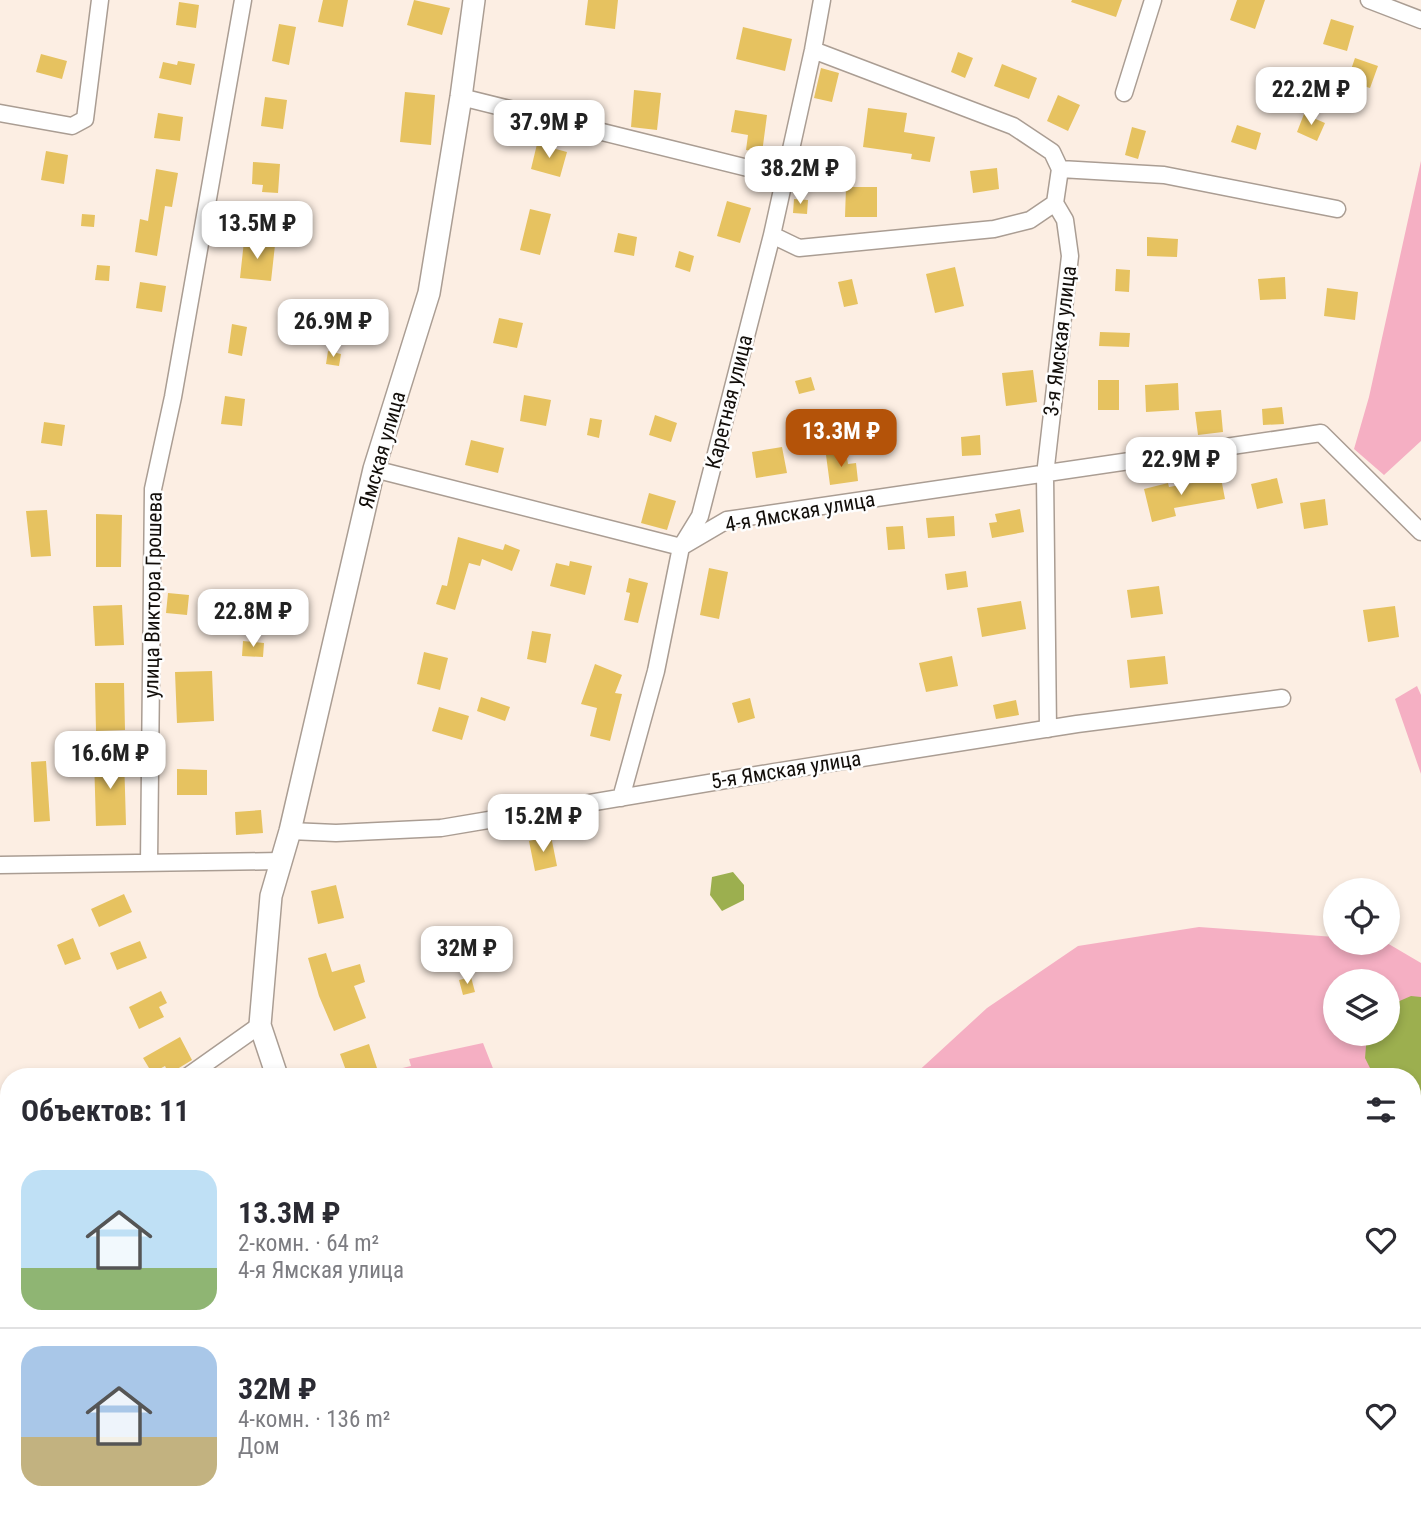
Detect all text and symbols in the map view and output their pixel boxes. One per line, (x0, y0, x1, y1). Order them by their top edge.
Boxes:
pin: 22.2M ₽ (1246, 68, 1376, 127)
text: 22.2M ₽ (1272, 76, 1350, 103)
pin: 37.9M ₽ (484, 100, 614, 160)
text: 37.9M ₽ (510, 109, 588, 136)
pin: 38.2M ₽ (735, 146, 865, 206)
text: 38.2M ₽ (761, 155, 839, 182)
pin: 13.5M ₽ (192, 202, 322, 261)
text: 13.5M ₽ (218, 210, 296, 237)
street label: 3-я Ямская улица (1039, 264, 1081, 418)
pin: 26.9M ₽ (268, 300, 398, 359)
text: 26.9M ₽ (294, 308, 372, 335)
street label: Каретная улица (701, 332, 757, 472)
street label: Ямская улица (354, 389, 410, 511)
pin: 13.3M ₽ (776, 410, 906, 469)
text: 13.3M ₽ (802, 418, 880, 445)
pin: 22.9M ₽ (1116, 438, 1246, 497)
text: 22.9M ₽ (1142, 446, 1220, 473)
street label: 4-я Ямская улица (723, 487, 877, 537)
street label: улица Виктора Грошева (139, 492, 167, 698)
pin: 22.8M ₽ (188, 590, 318, 649)
text: 22.8M ₽ (214, 598, 292, 625)
pin: 16.6M ₽ (45, 732, 175, 791)
text: 16.6M ₽ (71, 740, 149, 767)
street label: 5-я Ямская улица (709, 746, 863, 794)
pin: 15.2M ₽ (478, 794, 608, 854)
text: 15.2M ₽ (504, 803, 582, 830)
map controls (1323, 878, 1400, 1046)
button: locate (1323, 878, 1400, 955)
pin: 32M ₽ (418, 926, 516, 986)
text: 32M ₽ (437, 935, 497, 962)
button: layers (1323, 969, 1400, 1046)
icon: filters (1362, 1091, 1400, 1129)
text: Объектов: 11 (21, 1093, 189, 1128)
text: 13.3M ₽ (238, 1195, 341, 1230)
icon: home (77, 1198, 161, 1282)
icon: heart (1362, 1221, 1400, 1259)
text: 2-комн. · 64 m² (238, 1230, 379, 1257)
text: 4-я Ямская улица (238, 1257, 404, 1284)
text: 32M ₽ (238, 1371, 317, 1406)
icon: home (77, 1374, 161, 1458)
icon: heart (1362, 1397, 1400, 1435)
text: 4-комн. · 136 m² (238, 1406, 390, 1433)
text: Дом (238, 1433, 280, 1460)

